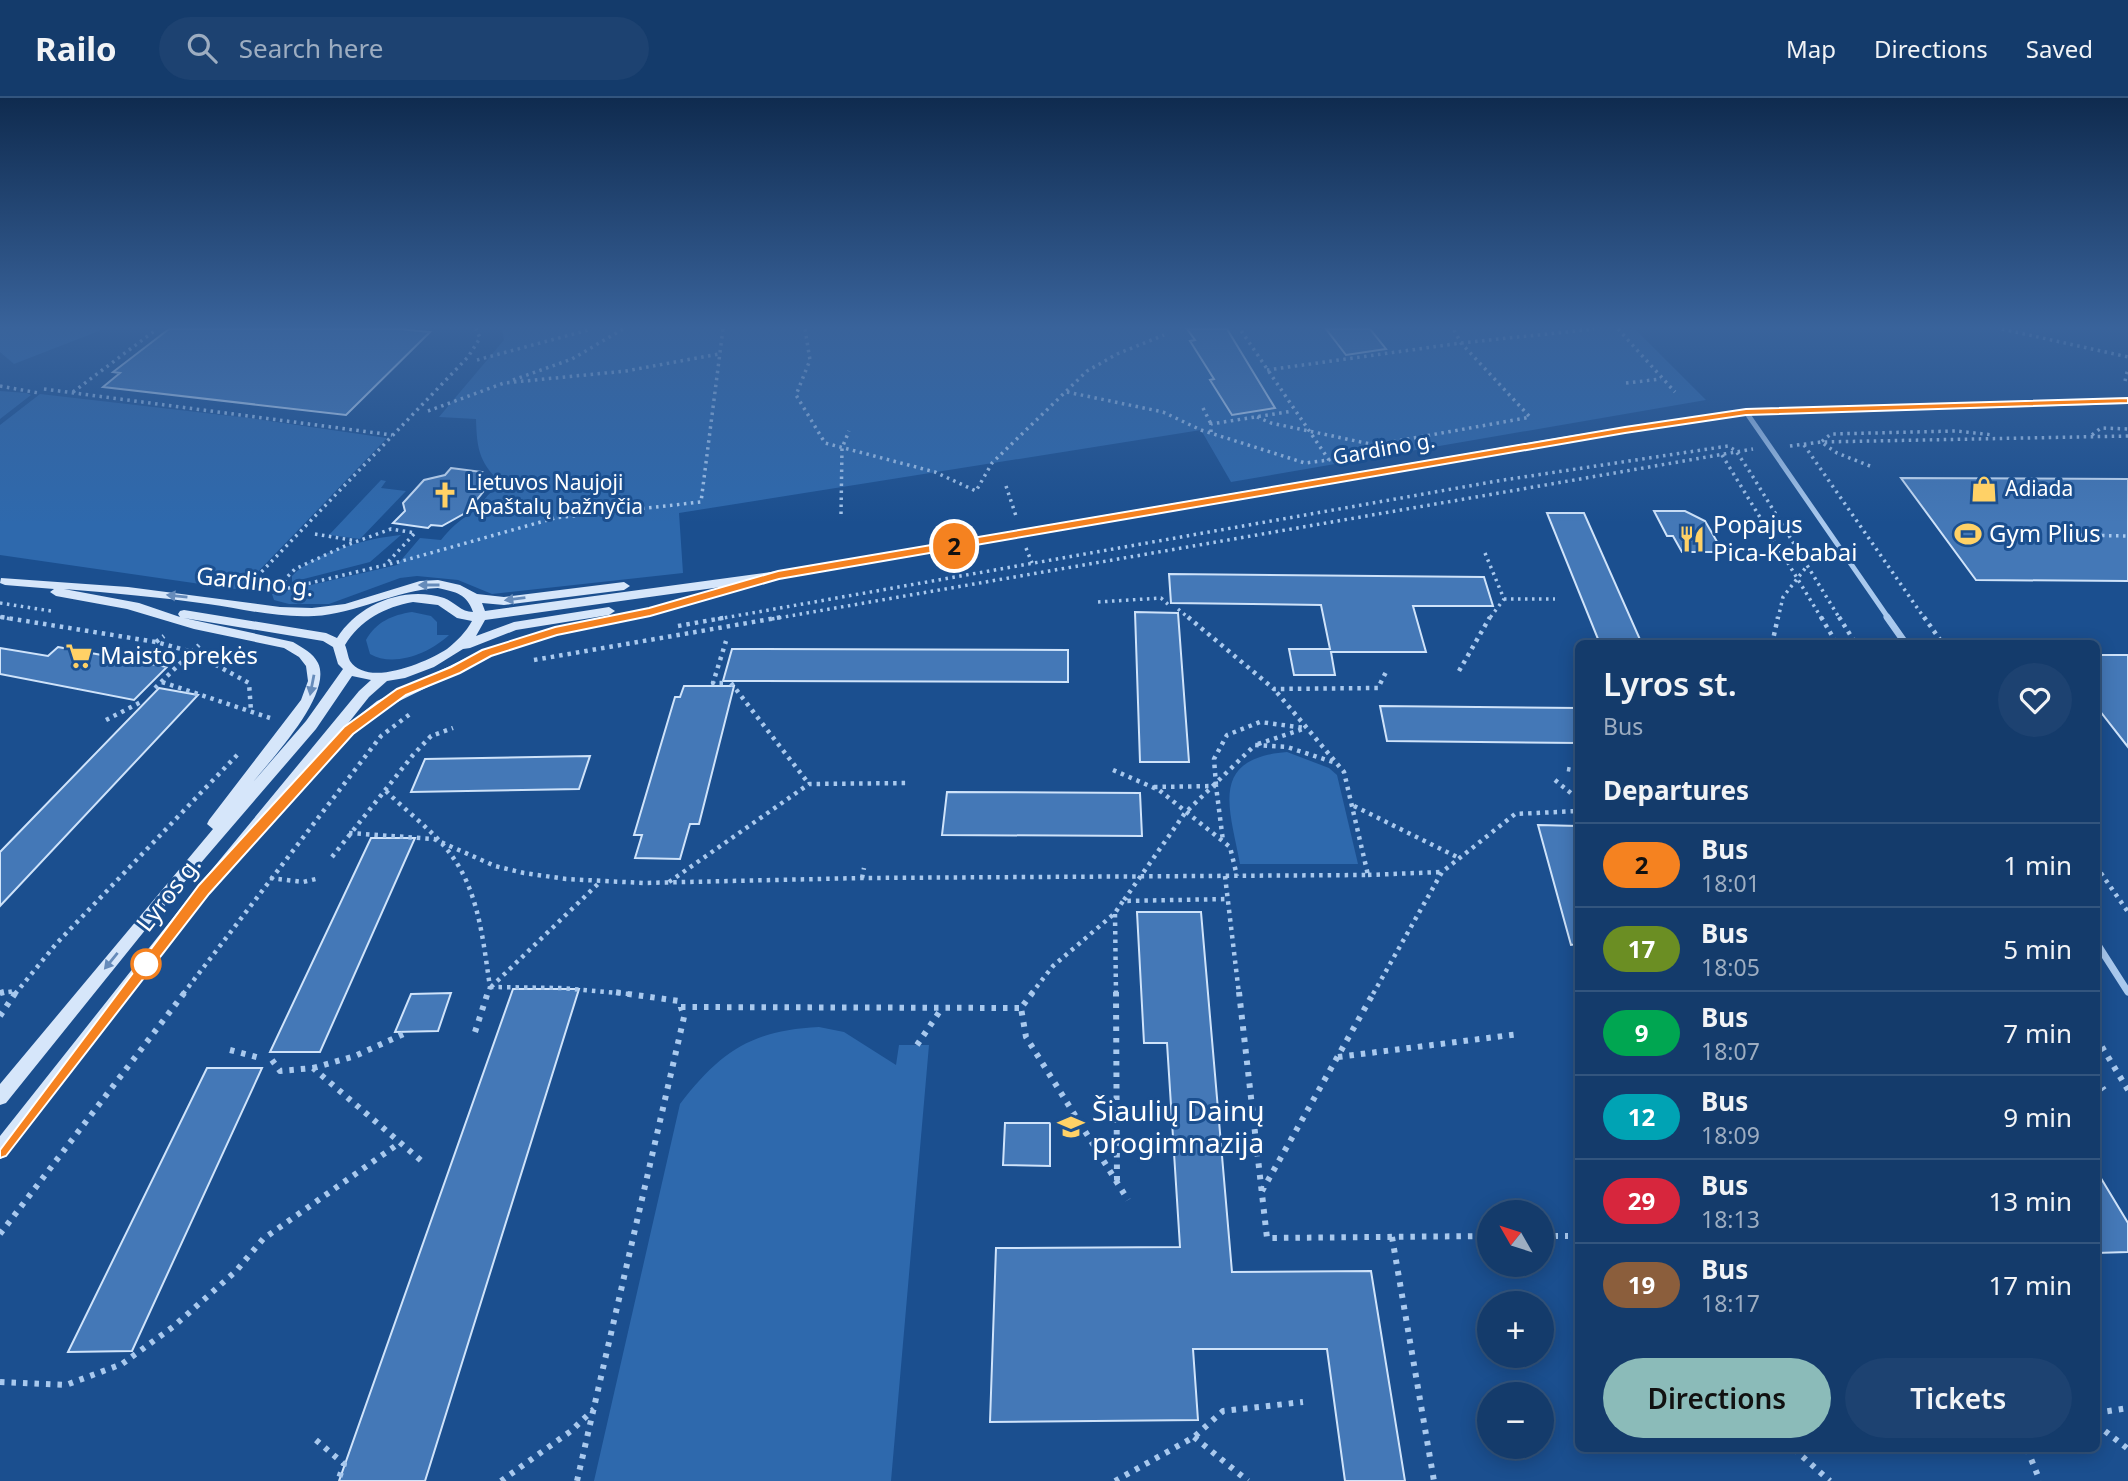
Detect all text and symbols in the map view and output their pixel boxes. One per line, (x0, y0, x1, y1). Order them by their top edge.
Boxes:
search box (159, 17, 649, 80)
text: Railo (35, 26, 117, 71)
icon: search (183, 29, 221, 67)
text: Search here (239, 30, 383, 66)
text: Map (1786, 32, 1836, 65)
text: Directions (1874, 32, 1988, 65)
text: Saved (2026, 32, 2093, 65)
street label: Gardino g. (1331, 425, 1437, 471)
place label: Lietuvos Naujoji Apaštalų bažnyčia (466, 468, 643, 520)
shop icon: Adiada (1969, 474, 1999, 504)
place label: Adiada (2005, 474, 2073, 502)
church icon: Lietuvos Naujoji Apaštalų bažnyčia (430, 480, 460, 510)
place label: Popajus Pica-Kebabai (1713, 507, 1857, 568)
place label: Gym Plius (1989, 516, 2101, 549)
sports icon: Gym Plius (1953, 519, 1983, 549)
line badge: 2 (931, 523, 977, 569)
restaurant icon: Popajus Pica-Kebabai (1677, 524, 1707, 554)
text: 2 (947, 529, 961, 562)
street label: Gardino g. (195, 558, 316, 603)
one-way arrow (418, 579, 440, 591)
one-way arrow (166, 590, 188, 601)
one-way arrow (504, 594, 526, 605)
place label: Maisto prekės (100, 638, 258, 671)
supermarket icon: Maisto prekės (64, 641, 94, 671)
text: Lyros st. (1603, 661, 1737, 706)
button: heart (1998, 663, 2072, 737)
one-way arrow (307, 674, 318, 696)
text: Bus (1603, 710, 1643, 742)
text: Departures (1603, 772, 1749, 808)
text: Bus (1701, 831, 1748, 867)
text: 1 min (2003, 847, 2072, 883)
street label: Lyros g. (128, 848, 208, 938)
text: 2 (1635, 848, 1648, 881)
text: 18:01 (1701, 867, 1760, 899)
text: Bus (1701, 915, 1748, 951)
text: 5 min (2003, 931, 2072, 967)
text: 17 (1628, 932, 1655, 965)
unlabelled marker (131, 949, 161, 979)
text: 18:05 (1701, 951, 1760, 983)
one-way arrow (104, 952, 119, 969)
text: Bus (1701, 999, 1748, 1035)
text: 7 min (2003, 1015, 2072, 1051)
text: 9 (1635, 1016, 1648, 1049)
text: 18:07 (1701, 1035, 1760, 1067)
text: Bus (1701, 1083, 1748, 1119)
place label: Šiaulių Dainų progimnazija (1092, 1091, 1265, 1161)
text: 9 min (2003, 1099, 2072, 1135)
text: 12 (1628, 1100, 1655, 1133)
school or university icon: Šiaulių Dainų progimnazija (1056, 1112, 1086, 1142)
text: 18:09 (1701, 1119, 1760, 1151)
text: Bus (1701, 1167, 1748, 1203)
text: 13 min (1988, 1183, 2072, 1219)
text: 29 (1628, 1184, 1655, 1217)
north arrow (1477, 1200, 1554, 1278)
map controls (1477, 1200, 1554, 1459)
text: 18:13 (1701, 1203, 1760, 1235)
text: Bus (1701, 1251, 1748, 1287)
text: 17 min (1988, 1267, 2072, 1303)
text: 19 (1628, 1268, 1655, 1301)
text: 18:17 (1701, 1287, 1760, 1319)
button: + (1477, 1291, 1554, 1368)
button: Directions (1603, 1358, 1831, 1438)
button: Tickets (1845, 1358, 2072, 1438)
button: − (1477, 1382, 1554, 1459)

